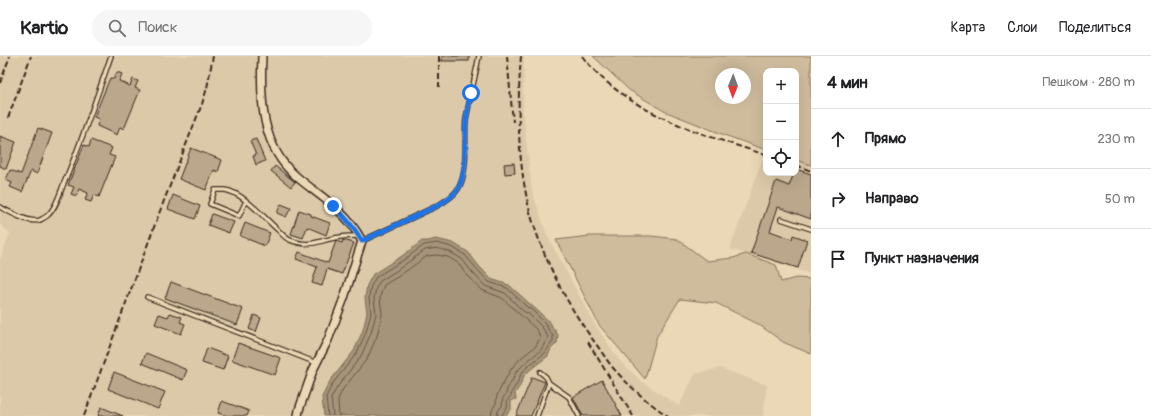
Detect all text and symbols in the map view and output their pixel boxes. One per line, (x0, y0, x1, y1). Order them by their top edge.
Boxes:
search box (92, 10, 372, 46)
text: Kartio (20, 16, 68, 40)
icon: search (106, 17, 128, 39)
text: Поиск (138, 18, 177, 37)
text: Карта (951, 19, 985, 36)
text: Слои (1007, 19, 1037, 36)
text: Поделиться (1059, 19, 1131, 36)
north arrow (715, 68, 751, 104)
map controls (763, 68, 799, 176)
button: + (763, 68, 799, 104)
text: 4 мин (827, 72, 868, 93)
text: Пешком · 280 m (1042, 74, 1135, 90)
route start (462, 84, 480, 102)
button: − (763, 104, 799, 140)
icon: ahead (827, 128, 849, 150)
text: Прямо (865, 129, 906, 148)
text: 230 m (1098, 131, 1135, 147)
button: locate (763, 140, 799, 176)
icon: right (827, 188, 849, 210)
text: Направо (865, 189, 919, 208)
text: 50 m (1105, 191, 1135, 207)
route end (324, 197, 342, 215)
icon: arrive (827, 248, 849, 270)
text: Пункт назначения (865, 249, 979, 268)

